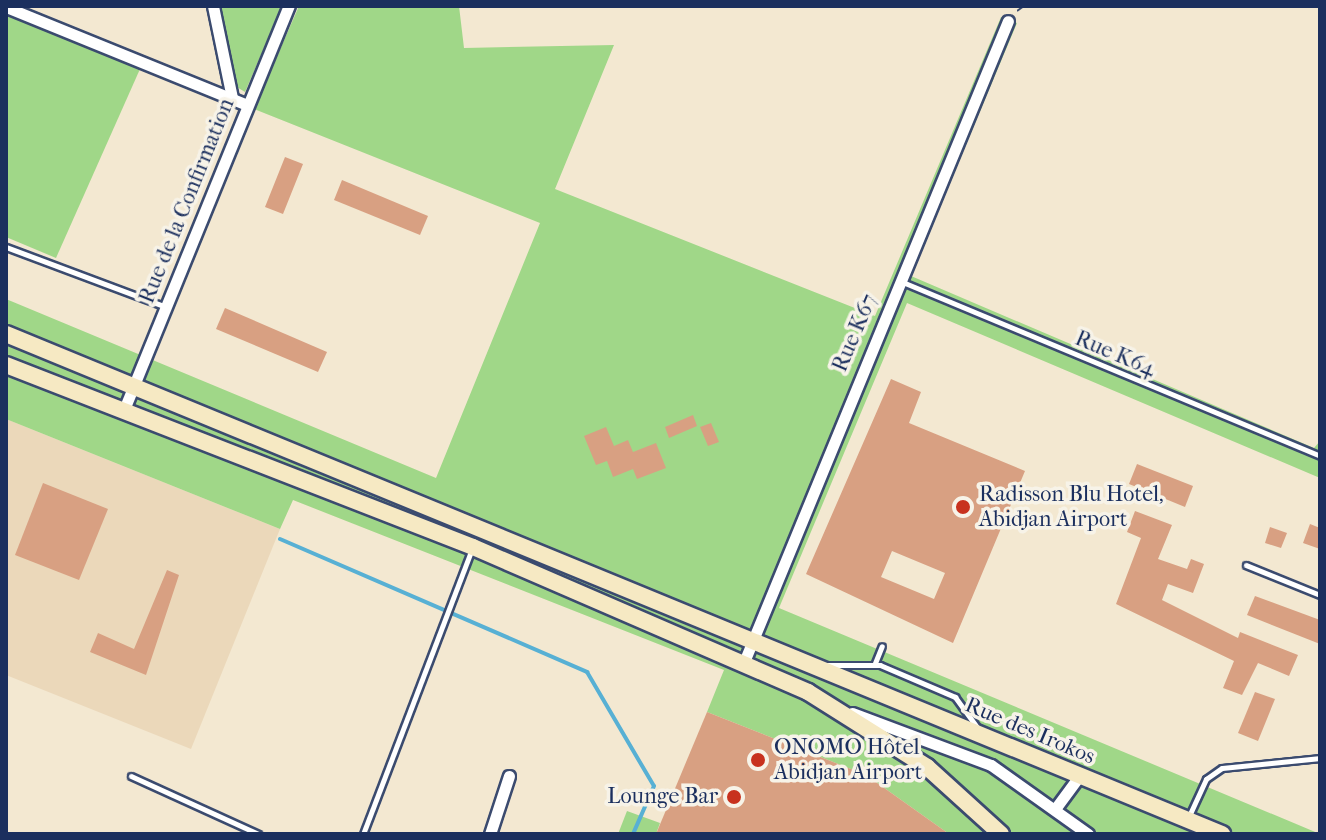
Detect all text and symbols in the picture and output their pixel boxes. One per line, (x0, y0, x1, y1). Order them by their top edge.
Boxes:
street label: Rue de la Confirmation (134, 95, 240, 307)
street label: Rue K67 (827, 290, 883, 376)
street label: Rue K64 (1071, 325, 1159, 383)
place label: Radisson Blu Hotel, Abidjan Airport (979, 481, 1164, 532)
marker: Radisson Blu Hotel, Abidjan Airport (954, 498, 972, 516)
street label: Rue des Irokos (961, 692, 1099, 770)
place label: ONOMO Hôtel Abidjan Airport (774, 734, 922, 786)
marker: ONOMO Hôtel Abidjan Airport (749, 751, 767, 769)
place label: Lounge Bar (607, 784, 718, 810)
marker: Lounge Bar (725, 788, 743, 806)

